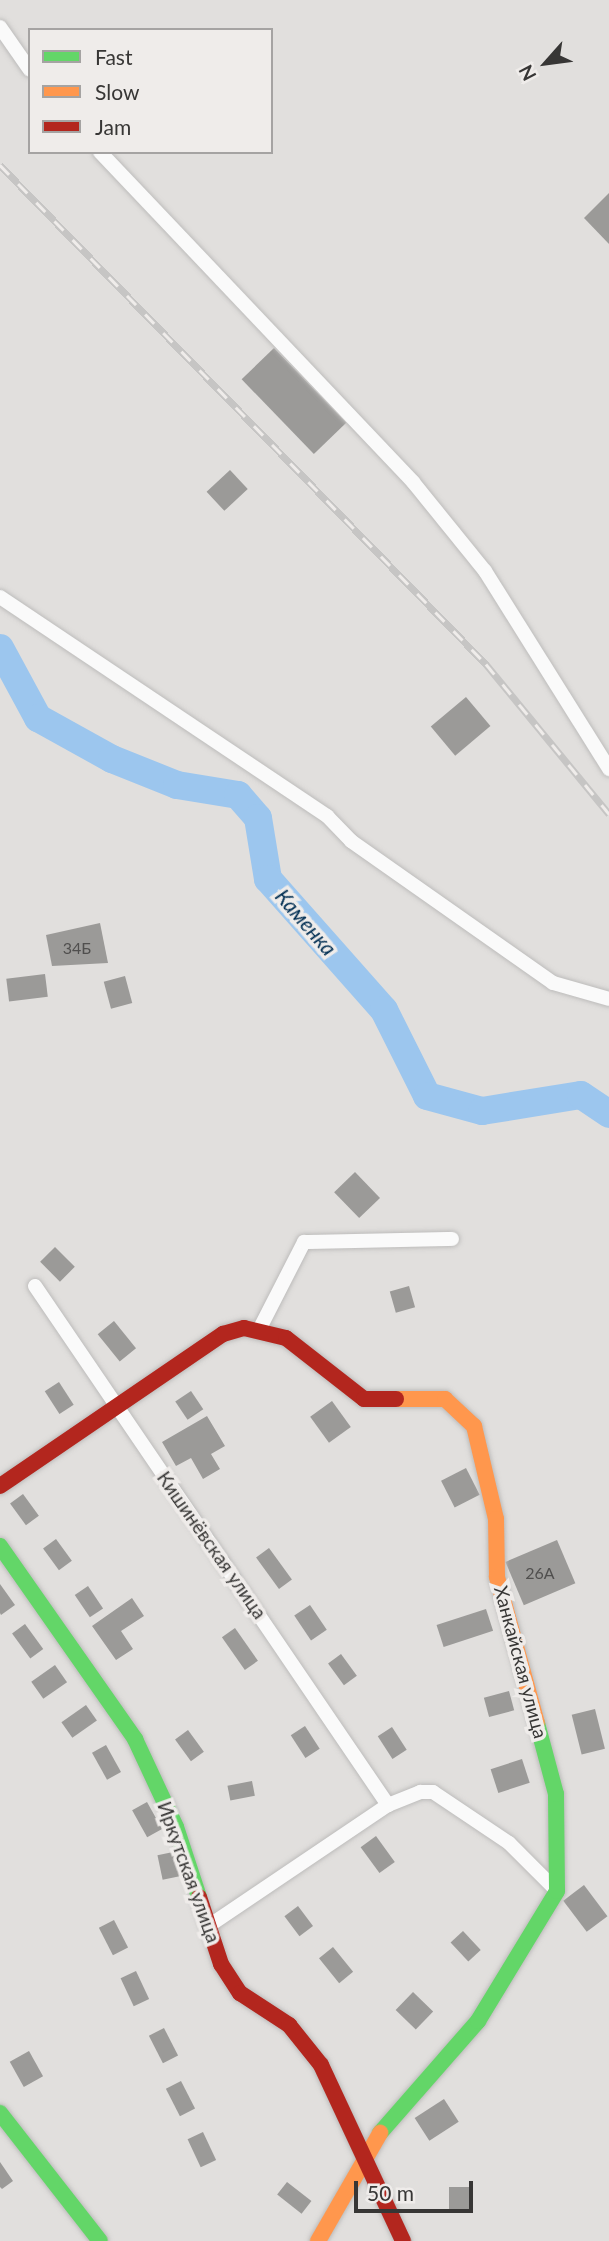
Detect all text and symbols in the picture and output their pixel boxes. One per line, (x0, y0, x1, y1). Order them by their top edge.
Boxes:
legend (28, 28, 273, 154)
north arrow (511, 28, 581, 98)
text: Fast (95, 44, 132, 69)
text: N (513, 61, 541, 85)
text: Slow (95, 79, 139, 104)
text: Jam (95, 114, 131, 139)
water label: Каменка (270, 884, 342, 960)
house number: 34Б (63, 938, 91, 958)
street label: Кишинёвская улица (153, 1467, 271, 1623)
house number: 26А (525, 1563, 555, 1583)
street label: Ханкайская улица (490, 1583, 552, 1741)
street label: Иркутская улица (153, 1798, 225, 1946)
scale bar (357, 2168, 476, 2212)
text: 50 m (367, 2180, 414, 2205)

